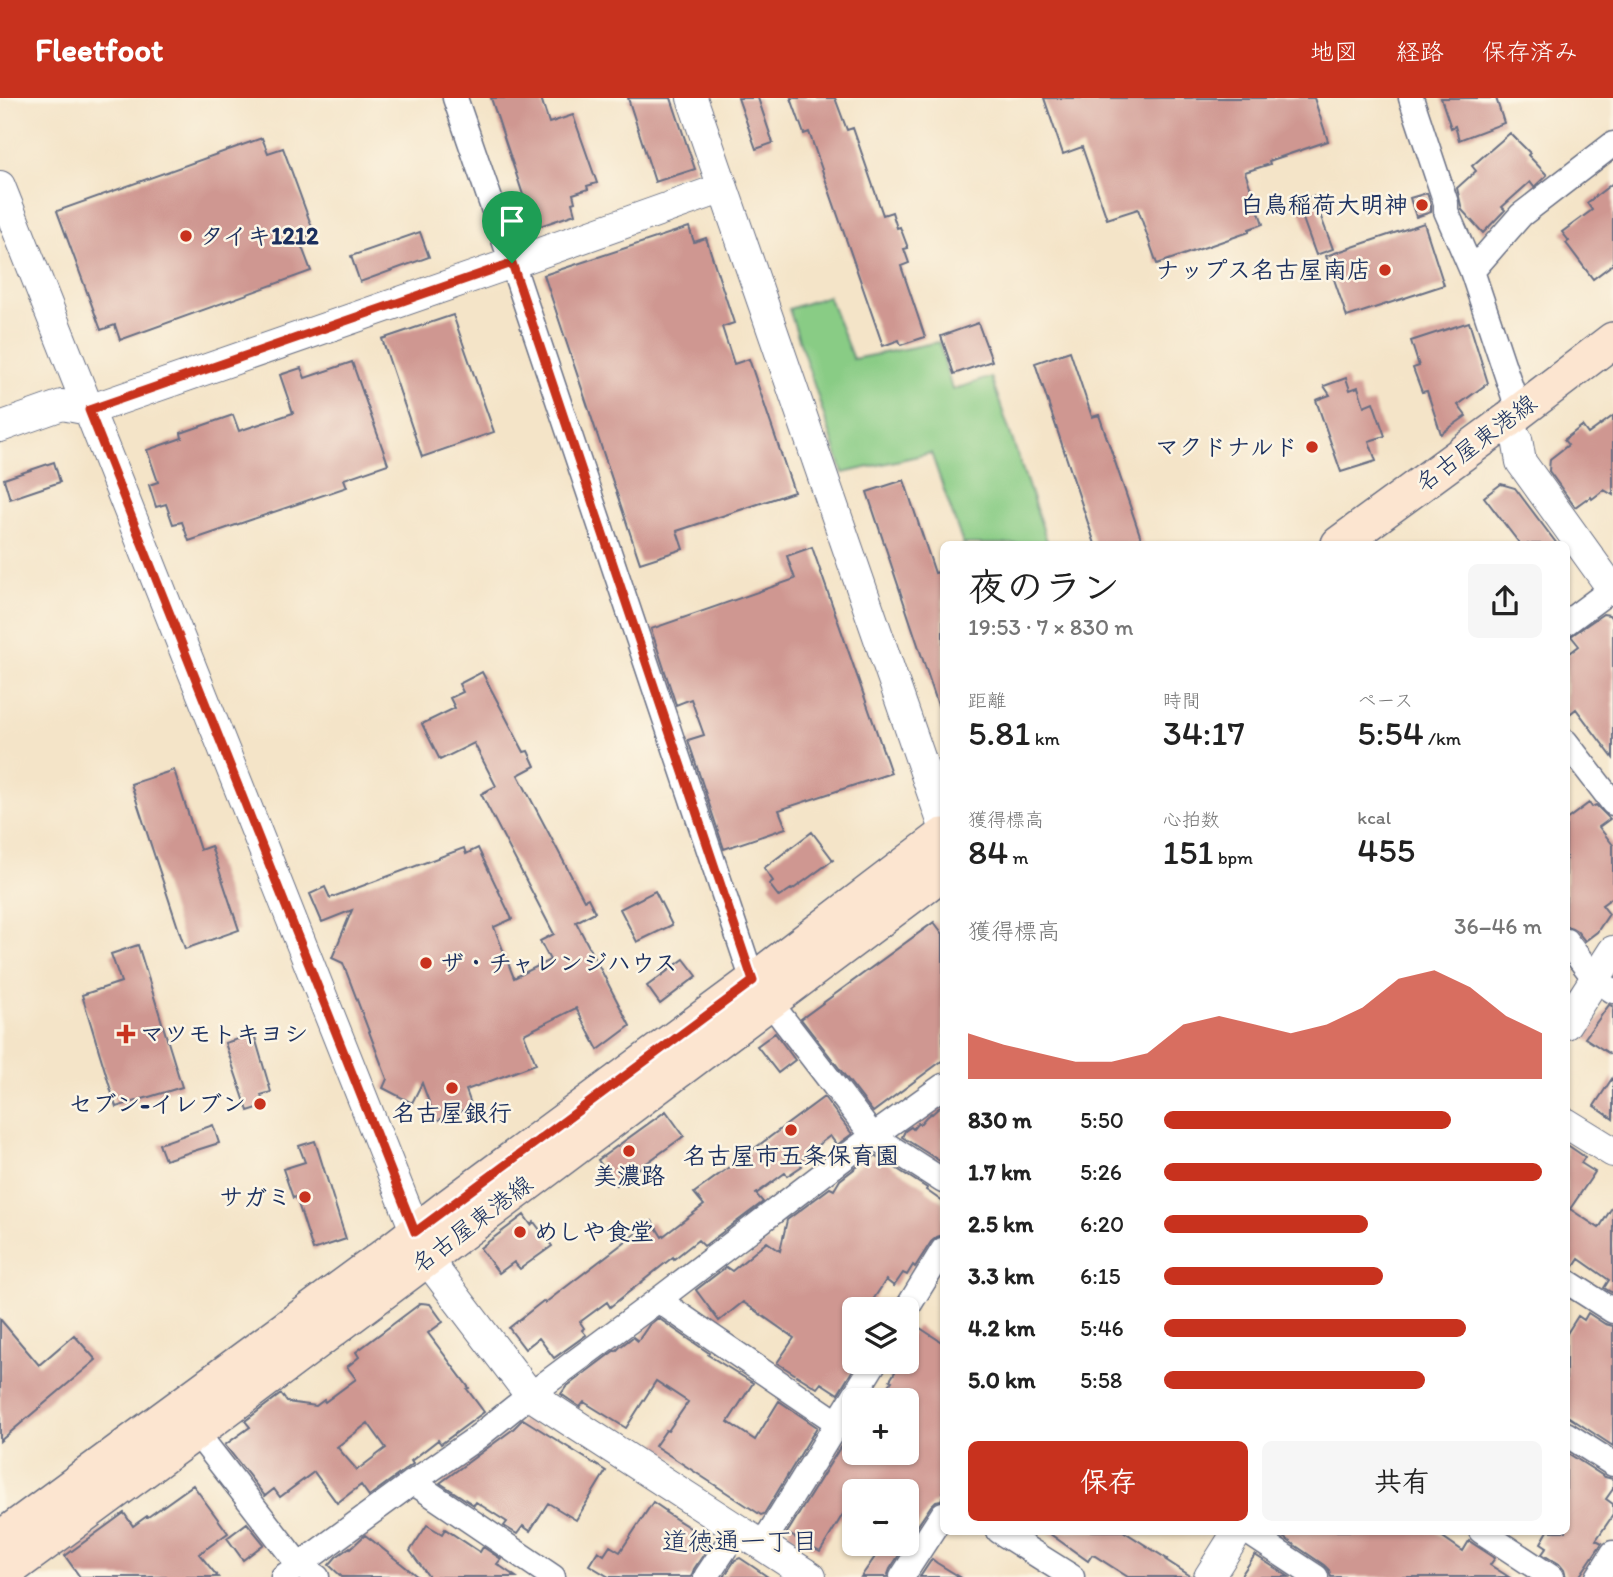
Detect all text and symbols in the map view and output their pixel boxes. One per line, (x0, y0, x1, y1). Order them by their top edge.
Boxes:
text: Fleetfoot (35, 30, 163, 69)
text: 地図 (1310, 37, 1358, 66)
text: 経路 (1396, 37, 1444, 66)
text: 保存済み (1482, 37, 1578, 66)
place label: 白鳥稲荷大明神 (1240, 190, 1408, 219)
pin (482, 191, 542, 263)
marker: 白鳥稲荷大明神 (1414, 197, 1430, 213)
icon: arrive (493, 202, 531, 240)
place label: タイキ1212 (200, 221, 319, 250)
marker: タイキ1212 (178, 228, 194, 244)
place label: ナップス名古屋南店 (1155, 255, 1371, 284)
marker: ナップス名古屋南店 (1377, 262, 1393, 278)
street label: 名古屋東港線 (1409, 388, 1542, 498)
place label: マクドナルド (1155, 432, 1298, 461)
marker: マクドナルド (1304, 439, 1320, 455)
text: 夜のラン (968, 564, 1120, 610)
button: share (1468, 564, 1542, 638)
text: 19:53 · 7 × 830 m (968, 613, 1134, 641)
text: 距離 (968, 689, 1006, 712)
text: 時間 (1163, 689, 1201, 712)
text: ペース (1357, 689, 1413, 712)
text: 5.81 (968, 712, 1030, 754)
text: 34:17 (1163, 712, 1245, 754)
text: 5:54 (1357, 712, 1424, 754)
text: km (1030, 727, 1060, 750)
text: /km (1424, 727, 1461, 750)
text: kcal (1357, 806, 1391, 829)
text: 獲得標高 (968, 808, 1044, 831)
text: 心拍数 (1163, 808, 1220, 831)
text: 455 (1357, 829, 1415, 871)
text: 84 (968, 831, 1008, 873)
text: 151 (1163, 831, 1214, 873)
text: m (1008, 846, 1028, 869)
text: bpm (1214, 846, 1253, 869)
text: 36–46 m (1454, 912, 1542, 940)
text: 獲得標高 (968, 917, 1060, 945)
place label: ザ・チャレンジハウス (440, 948, 678, 977)
marker: ザ・チャレンジハウス (418, 955, 434, 971)
place label: マツモトキヨシ (140, 1019, 308, 1048)
marker: マツモトキヨシ (118, 1026, 134, 1042)
marker: 名古屋銀行 (444, 1080, 460, 1096)
place label: セブン-イレブン (68, 1089, 246, 1118)
marker: セブン-イレブン (252, 1096, 268, 1112)
place label: 名古屋銀行 (392, 1098, 512, 1127)
text: 830 m (968, 1106, 1032, 1134)
text: 5:50 (1080, 1106, 1124, 1134)
marker: 名古屋市五条保育園 (783, 1122, 799, 1138)
place label: 名古屋市五条保育園 (683, 1141, 899, 1170)
marker: 美濃路 (621, 1143, 637, 1159)
text: 1.7 km (968, 1158, 1031, 1186)
text: 5:26 (1080, 1158, 1122, 1186)
place label: 美濃路 (593, 1161, 665, 1190)
street label: 名古屋東港線 (405, 1169, 538, 1279)
place label: サガミ (219, 1182, 291, 1211)
marker: サガミ (297, 1189, 313, 1205)
text: 2.5 km (968, 1210, 1033, 1238)
text: 6:20 (1080, 1210, 1124, 1238)
place label: めしや食堂 (534, 1217, 654, 1246)
marker: めしや食堂 (512, 1224, 528, 1240)
text: 3.3 km (968, 1262, 1034, 1290)
text: 6:15 (1080, 1262, 1121, 1290)
map controls (842, 1297, 919, 1556)
button: layers (842, 1297, 919, 1374)
text: 4.2 km (968, 1314, 1035, 1342)
text: 5:46 (1080, 1314, 1124, 1342)
text: 5.0 km (968, 1366, 1035, 1394)
text: 5:58 (1080, 1366, 1122, 1394)
button: + (842, 1388, 919, 1465)
button: 保存 (968, 1441, 1248, 1521)
button: 共有 (1262, 1441, 1542, 1521)
button: − (842, 1479, 919, 1556)
district label: 道徳通一丁目 (662, 1525, 818, 1557)

